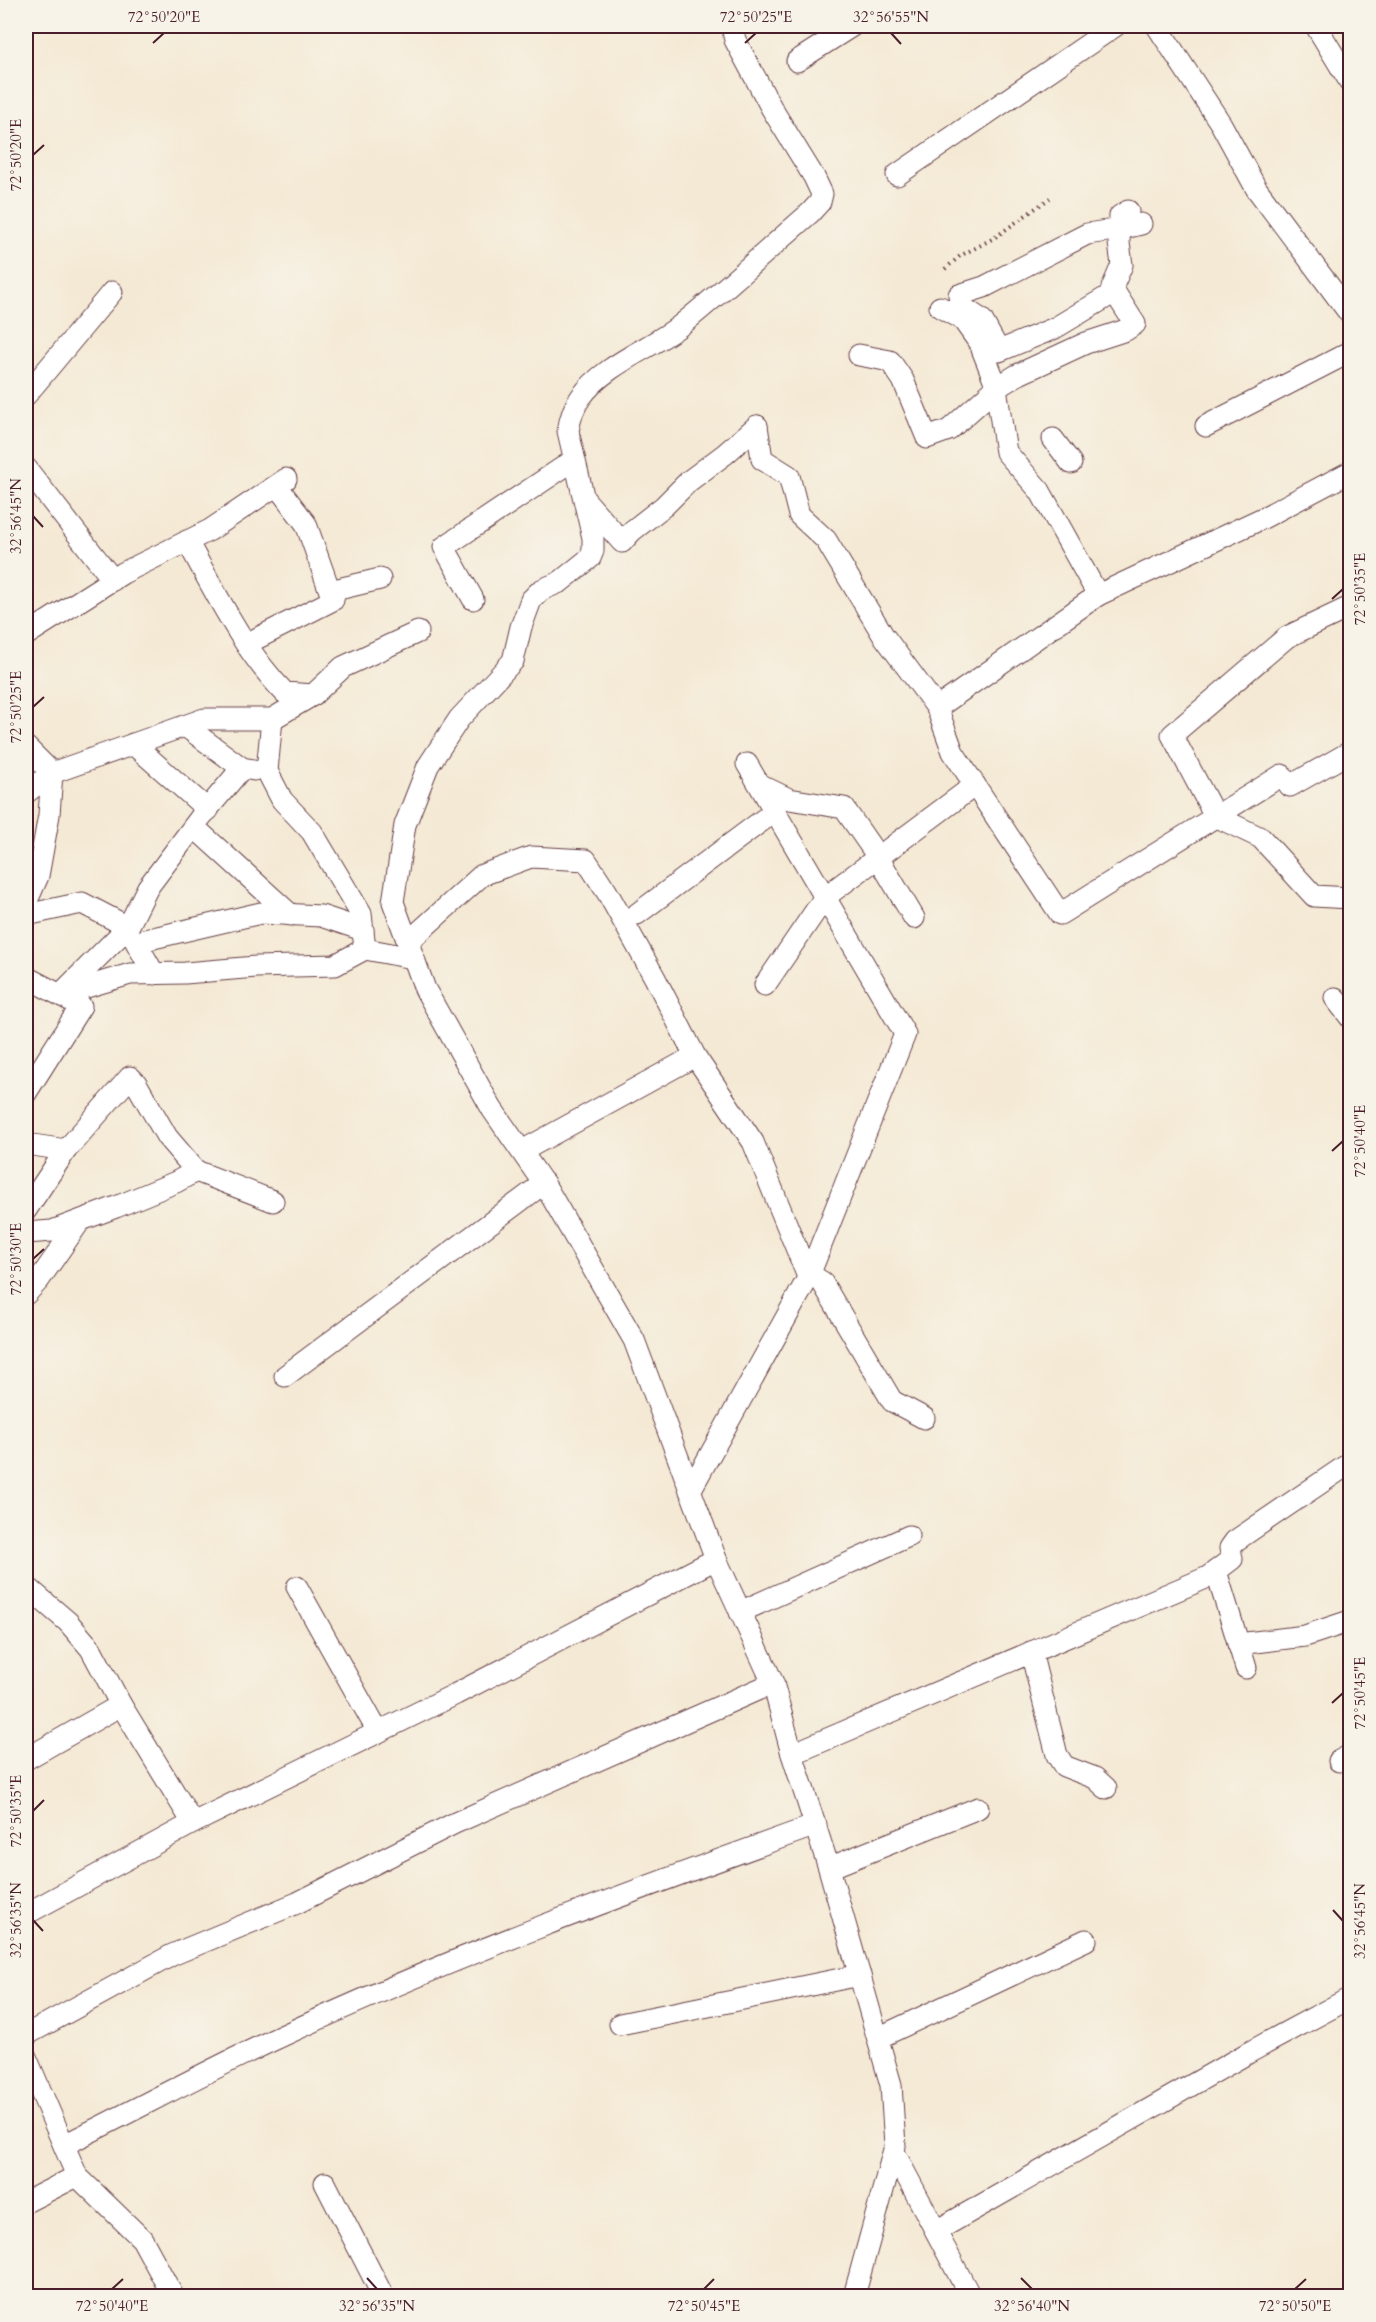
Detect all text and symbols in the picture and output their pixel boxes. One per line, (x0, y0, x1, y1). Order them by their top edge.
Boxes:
text: 72°50'20"E (128, 7, 200, 27)
text: 72°50'25"E (720, 7, 792, 27)
text: 32°56'55"N (853, 7, 929, 27)
text: 72°50'20"E (6, 119, 26, 191)
text: 32°56'45"N (6, 478, 26, 554)
text: 72°50'35"E (1350, 553, 1370, 625)
text: 72°50'25"E (6, 671, 26, 743)
text: 72°50'40"E (1350, 1105, 1370, 1177)
text: 72°50'30"E (6, 1223, 26, 1295)
text: 72°50'45"E (1350, 1657, 1370, 1729)
text: 72°50'35"E (6, 1775, 26, 1847)
text: 32°56'35"N (6, 1882, 26, 1958)
text: 32°56'45"N (1350, 1883, 1370, 1959)
text: 72°50'40"E (76, 2296, 148, 2316)
text: 32°56'35"N (339, 2296, 415, 2316)
text: 72°50'45"E (668, 2296, 740, 2316)
text: 32°56'40"N (994, 2296, 1070, 2316)
text: 72°50'50"E (1259, 2296, 1331, 2316)

